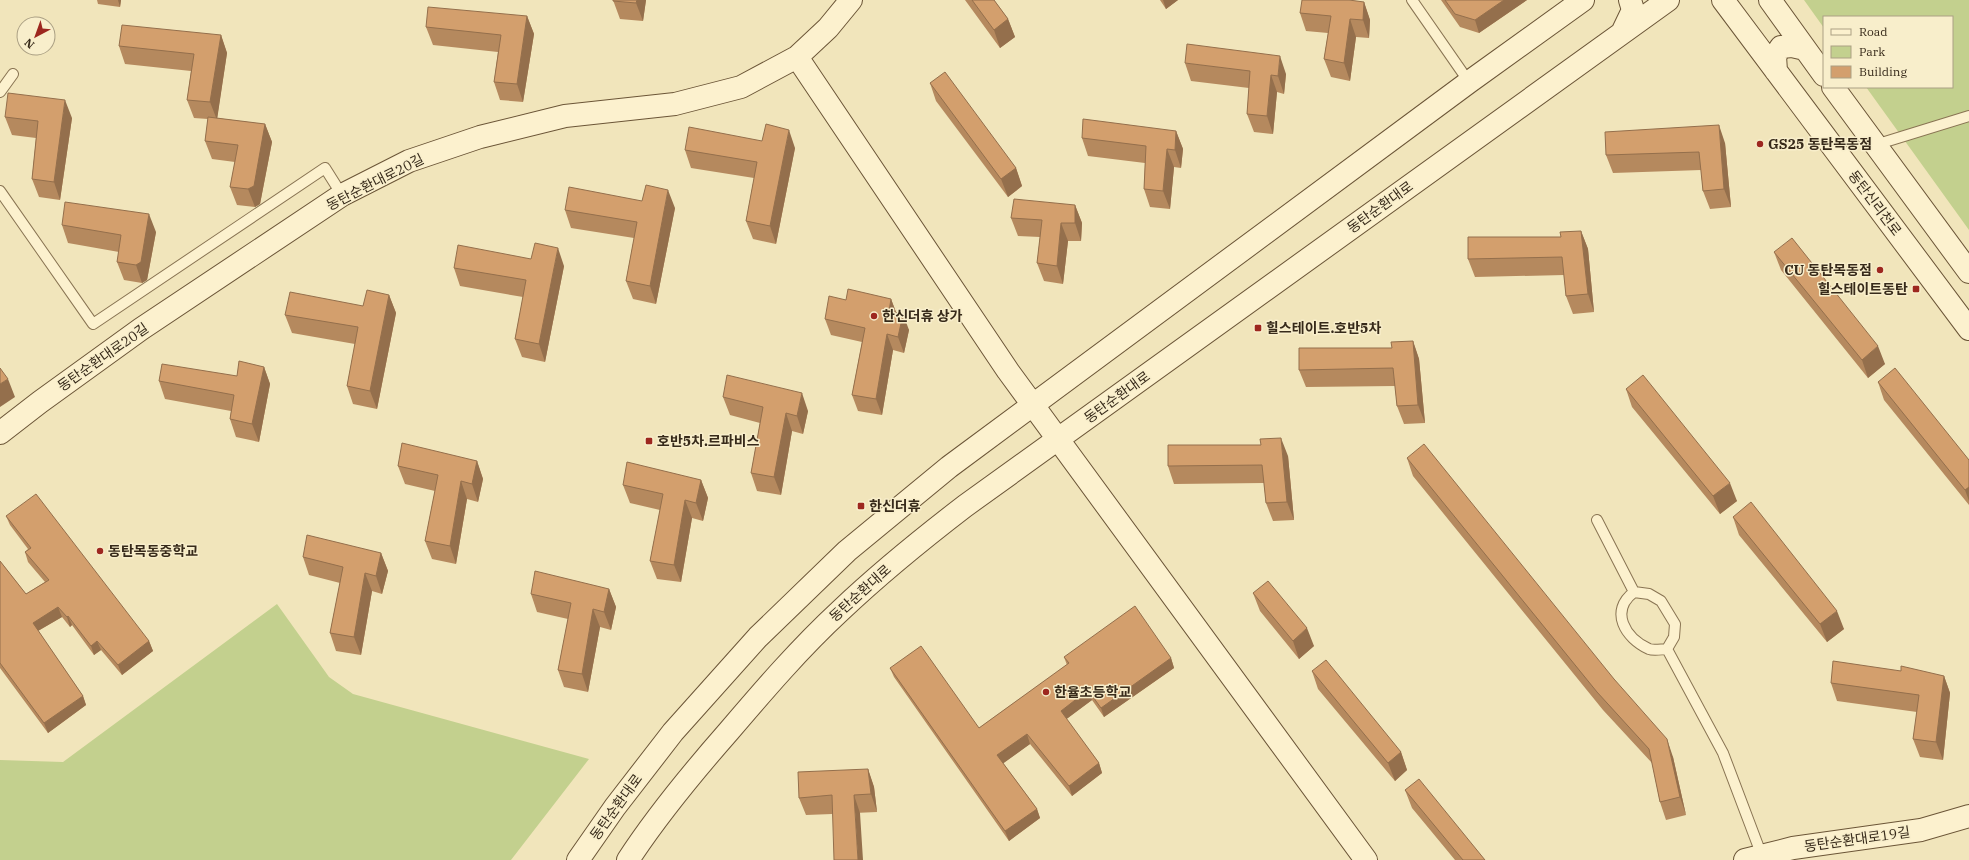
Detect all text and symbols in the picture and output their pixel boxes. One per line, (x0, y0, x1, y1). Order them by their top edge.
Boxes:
north arrow (16, 16, 56, 56)
legend (1823, 16, 1953, 88)
text: Road (1859, 24, 1888, 39)
text: N (21, 35, 37, 52)
text: Park (1859, 44, 1885, 59)
text: Building (1859, 64, 1907, 79)
place label: GS25 동탄목동점 (1768, 135, 1872, 153)
marker: GS25 동탄목동점 (1755, 139, 1765, 149)
street label: 동탄순환대로20길 (323, 150, 427, 214)
street label: 동탄신리천로 (1845, 167, 1906, 239)
street label: 동탄순환대로 (1343, 177, 1417, 237)
place label: CU 동탄목동점 (1784, 261, 1872, 279)
marker: CU 동탄목동점 (1875, 265, 1885, 275)
place label: 힐스테이트동탄 (1818, 280, 1908, 298)
marker: 힐스테이트동탄 (1911, 284, 1921, 294)
place label: 한신더휴 상가 (882, 307, 963, 325)
marker: 한신더휴 상가 (869, 311, 879, 321)
street label: 동탄순환대로20길 (54, 319, 152, 395)
place label: 힐스테이트.호반5차 (1266, 319, 1382, 337)
marker: 힐스테이트.호반5차 (1253, 323, 1263, 333)
street label: 동탄순환대로 (1080, 367, 1154, 427)
place label: 호반5차.르파비스 (657, 432, 760, 450)
marker: 호반5차.르파비스 (644, 436, 654, 446)
place label: 한신더휴 (869, 497, 921, 515)
marker: 한신더휴 (856, 501, 866, 511)
place label: 동탄목동중학교 (108, 542, 198, 560)
marker: 동탄목동중학교 (95, 546, 105, 556)
street label: 동탄순환대로 (825, 560, 895, 626)
place label: 한율초등학교 (1054, 683, 1131, 701)
marker: 한율초등학교 (1041, 687, 1051, 697)
street label: 동탄순환대로 (586, 770, 646, 844)
street label: 동탄순환대로19길 (1803, 823, 1911, 855)

